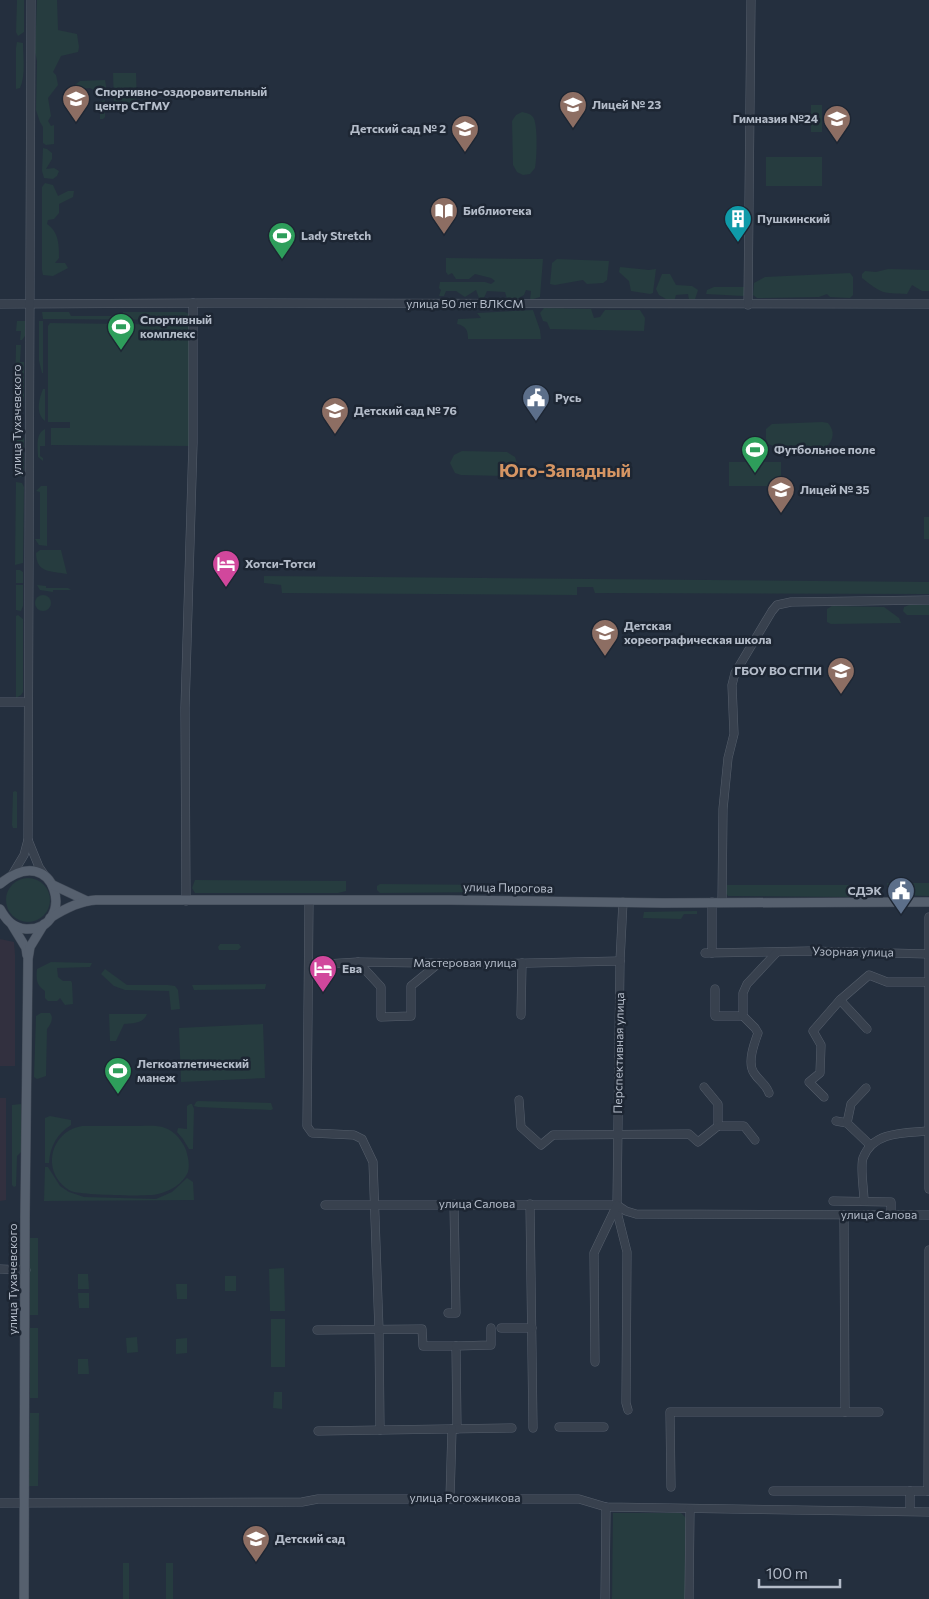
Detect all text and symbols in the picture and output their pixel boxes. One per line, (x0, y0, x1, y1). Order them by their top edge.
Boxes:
school or university icon: Спортивно-оздоровительный центр СтГМУ (61, 84, 91, 123)
place label: Спортивно-оздоровительный центр СтГМУ (95, 84, 267, 112)
school or university icon: Лицей № 23 (558, 90, 588, 129)
place label: Лицей № 23 (592, 97, 661, 111)
school or university icon: Гимназия №24 (822, 104, 852, 143)
place label: Гимназия №24 (733, 111, 819, 125)
school or university icon: Детский сад № 2 (450, 114, 480, 153)
place label: Детский сад № 2 (350, 121, 446, 135)
library icon: Библиотека (429, 196, 459, 235)
place label: Библиотека (463, 203, 531, 217)
building icon: Пушкинский (723, 204, 753, 243)
place label: Пушкинский (757, 211, 830, 225)
sports icon: Lady Stretch (267, 221, 297, 260)
place label: Lady Stretch (301, 228, 371, 242)
street label: улица 50 лет ВЛКСМ (406, 296, 524, 310)
sports icon: Спортивный комплекс (106, 312, 136, 351)
place label: Спортивный комплекс (140, 312, 212, 340)
street label: улица Тухачевского (9, 364, 23, 476)
public building icon: Русь (521, 383, 551, 422)
place label: Русь (555, 390, 582, 404)
school or university icon: Детский сад № 76 (320, 396, 350, 435)
place label: Детский сад № 76 (354, 403, 457, 417)
sports icon: Футбольное поле (740, 435, 770, 474)
place label: Футбольное поле (774, 442, 875, 456)
district label: Юго-Западный (499, 459, 631, 481)
school or university icon: Лицей № 35 (766, 475, 796, 514)
place label: Лицей № 35 (800, 482, 869, 496)
hotel icon: Хотси-Тотси (211, 549, 241, 588)
place label: Хотси-Тотси (245, 556, 316, 570)
school or university icon: Детская хореографическая школа (590, 618, 620, 657)
place label: Детская хореографическая школа (624, 618, 772, 646)
school or university icon: ГБОУ ВО СГПИ (826, 656, 856, 695)
place label: ГБОУ ВО СГПИ (734, 663, 822, 677)
public building icon: СДЭК (886, 876, 916, 915)
street label: улица Пирогова (463, 879, 553, 895)
place label: СДЭК (847, 883, 883, 897)
street label: Узорная улица (812, 943, 894, 959)
hotel icon: Ева (308, 954, 338, 993)
street label: Мастеровая улица (413, 955, 517, 969)
place label: Ева (342, 961, 362, 975)
street label: Перспективная улица (610, 992, 626, 1114)
sports icon: Легкоатлетический манеж (103, 1056, 133, 1095)
place label: Легкоатлетический манеж (137, 1056, 249, 1084)
street label: улица Салова (439, 1196, 515, 1210)
street label: улица Салова (841, 1207, 917, 1221)
street label: улица Тухачевского (5, 1223, 19, 1335)
street label: улица Рогожникова (410, 1490, 520, 1504)
school or university icon: Детский сад (241, 1524, 271, 1563)
place label: Детский сад (275, 1531, 346, 1545)
scale bar (759, 1556, 840, 1588)
text: 100 m (766, 1564, 808, 1582)

